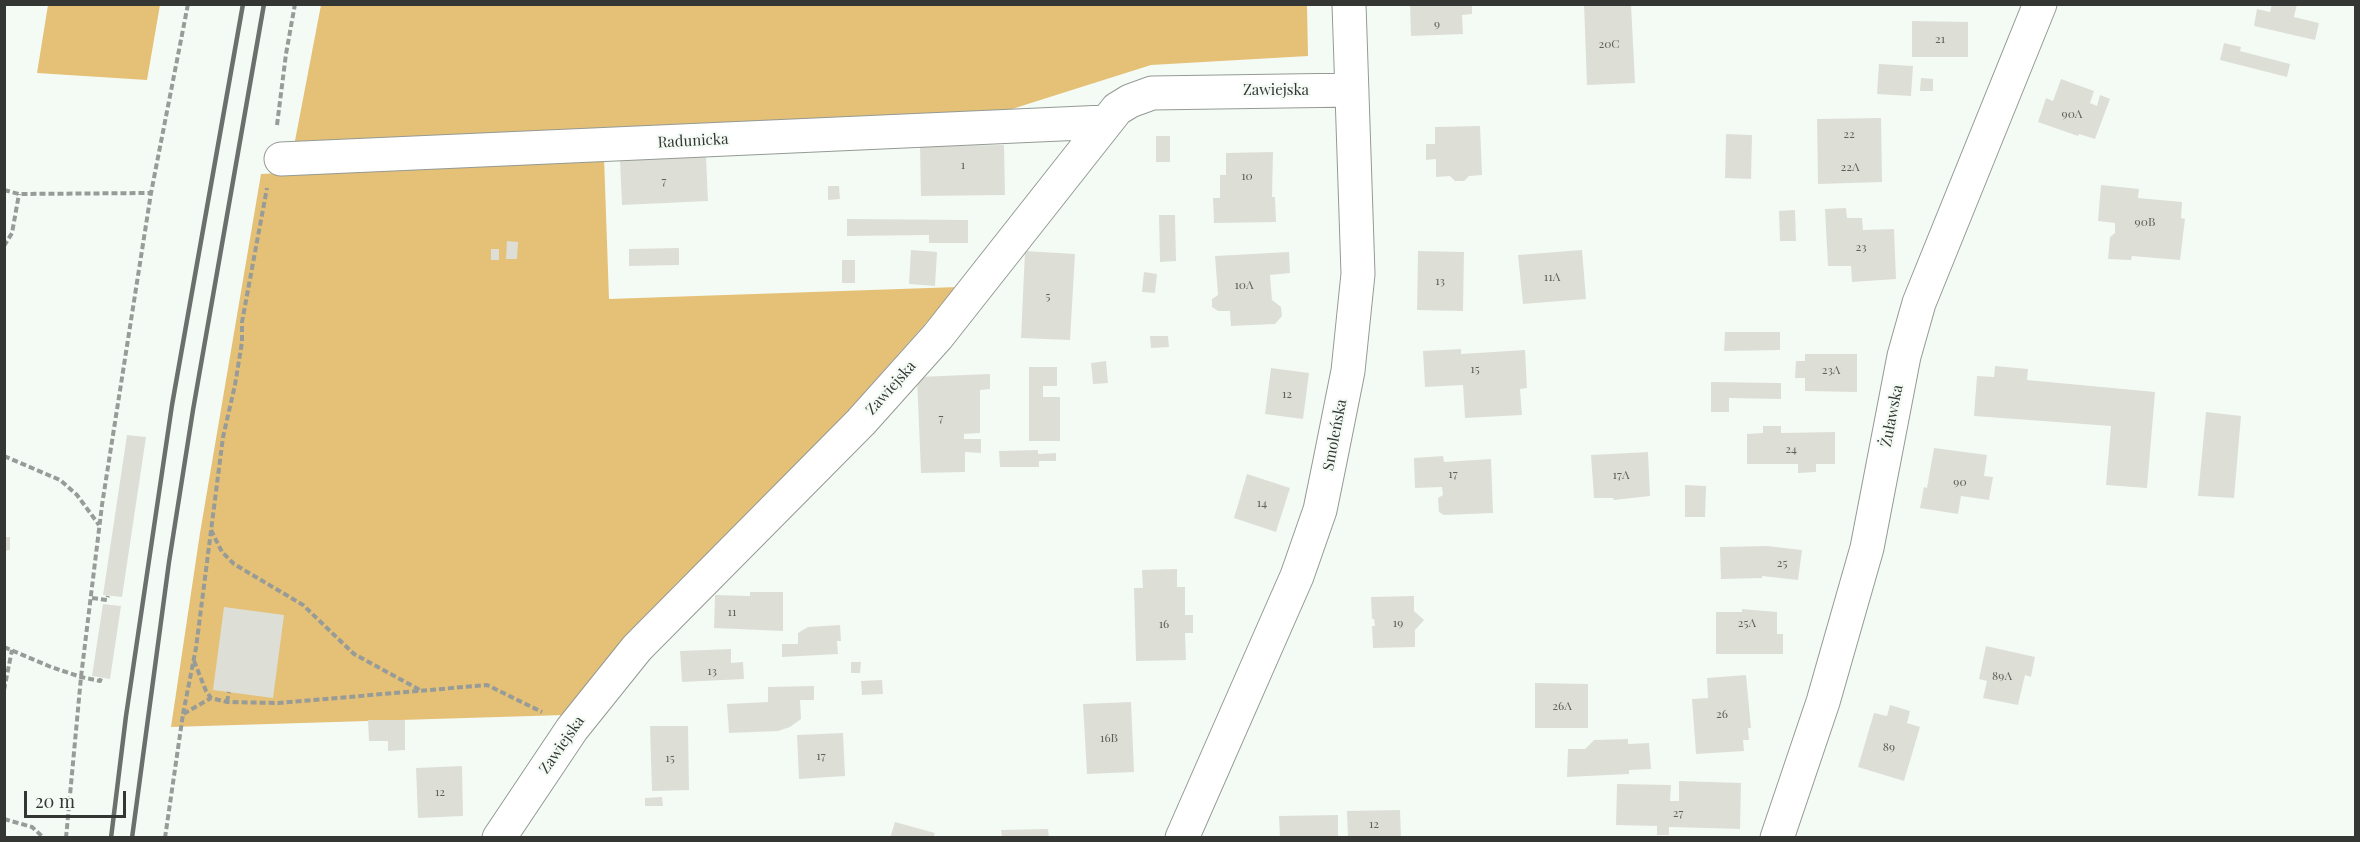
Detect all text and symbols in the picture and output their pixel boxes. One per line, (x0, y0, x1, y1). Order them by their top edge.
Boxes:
house number: 9 (1434, 17, 1440, 31)
house number: 21 (1935, 32, 1945, 46)
house number: 20C (1598, 37, 1620, 51)
street label: Zawiejska (1243, 81, 1309, 99)
house number: 90A (2062, 107, 2082, 121)
house number: 22 (1843, 127, 1855, 141)
street label: Radunicka (657, 130, 729, 152)
house number: 1 (961, 158, 965, 172)
house number: 22A (1840, 160, 1860, 174)
house number: 10 (1241, 169, 1253, 183)
house number: 7 (662, 174, 666, 188)
house number: 90B (2135, 215, 2155, 229)
house number: 23 (1855, 240, 1867, 254)
house number: 11A (1544, 270, 1560, 284)
house number: 13 (1435, 274, 1445, 288)
house number: 10A (1234, 278, 1254, 292)
house number: 5 (1046, 289, 1050, 303)
street label: Zawiejska (862, 357, 920, 419)
house number: 15 (1470, 362, 1480, 376)
house number: 23A (1822, 363, 1840, 377)
street label: Żuławska (1877, 383, 1907, 449)
house number: 12 (1282, 387, 1292, 401)
street label: Smoleńska (1319, 398, 1351, 472)
house number: 7 (939, 411, 943, 425)
house number: 24 (1785, 442, 1797, 456)
house number: 17 (1448, 467, 1458, 481)
house number: 17A (1613, 468, 1629, 482)
house number: 90 (1953, 475, 1967, 489)
house number: 14 (1257, 496, 1267, 510)
house number: 25 (1777, 556, 1787, 570)
house number: 11 (728, 605, 736, 619)
house number: 19 (1393, 616, 1403, 630)
house number: 25A (1738, 616, 1756, 630)
house number: 16 (1159, 617, 1169, 631)
house number: 13 (707, 664, 717, 678)
house number: 89A (1992, 669, 2012, 683)
house number: 26A (1552, 699, 1572, 713)
house number: 26 (1716, 707, 1728, 721)
street label: Zawiejska (536, 713, 588, 777)
house number: 16B (1100, 731, 1118, 745)
house number: 89 (1883, 740, 1895, 754)
house number: 17 (816, 749, 826, 763)
house number: 15 (665, 751, 675, 765)
scale bar (27, 779, 129, 817)
house number: 12 (435, 785, 445, 799)
text: 20 m (35, 789, 75, 813)
house number: 27 (1673, 806, 1683, 820)
house number: 12 (1369, 817, 1379, 831)

